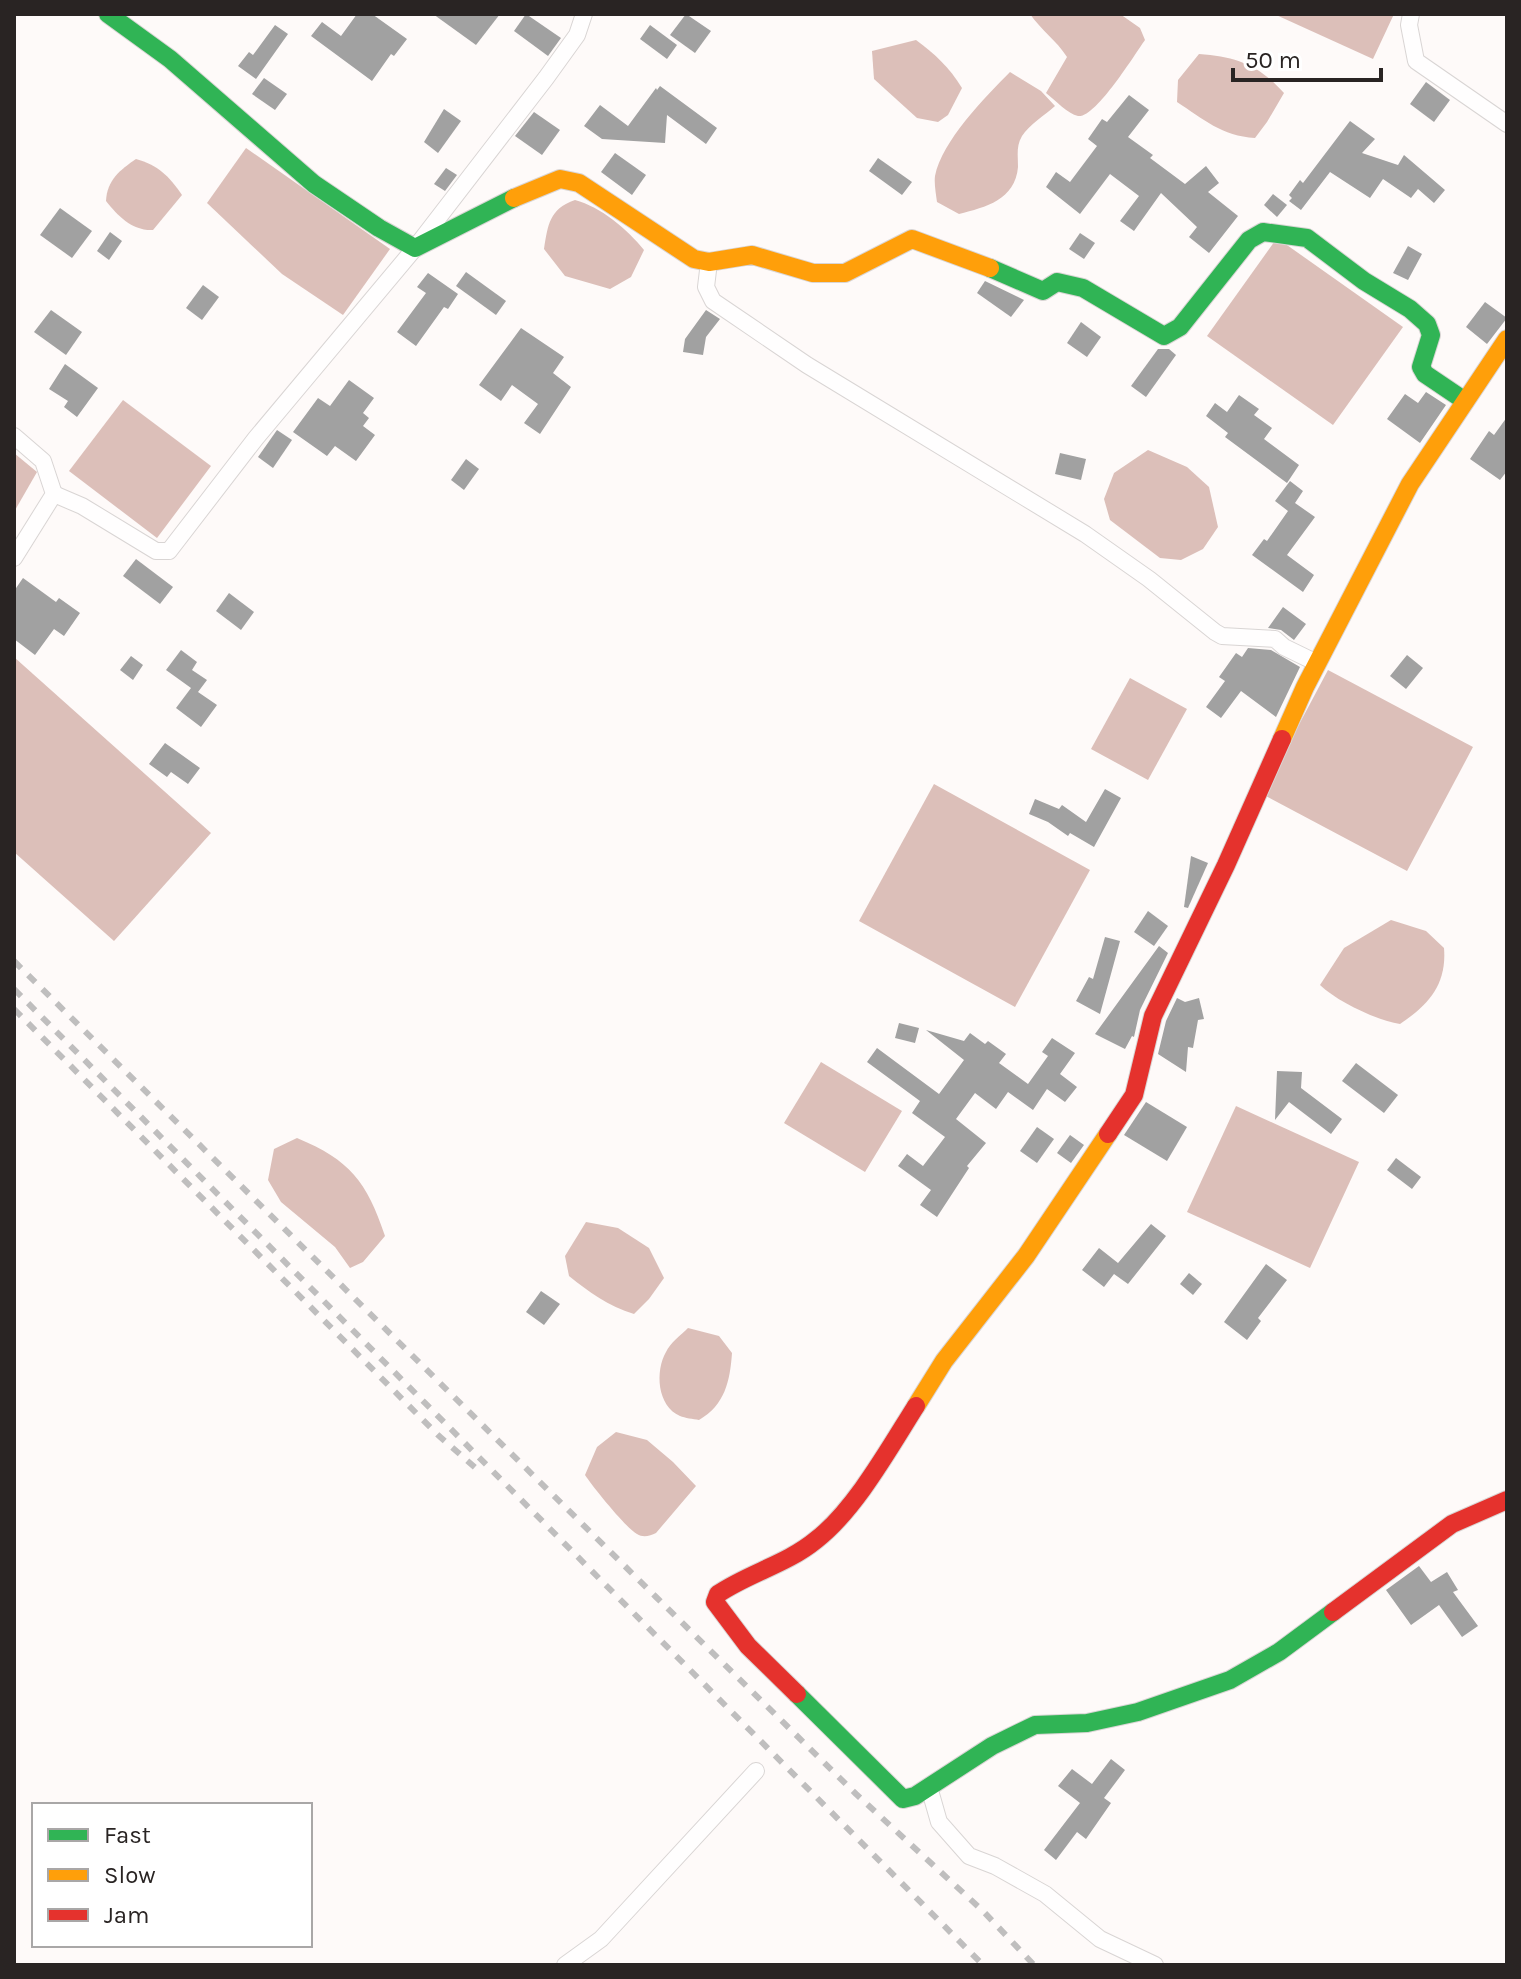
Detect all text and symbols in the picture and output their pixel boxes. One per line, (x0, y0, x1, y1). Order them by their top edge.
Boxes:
scale bar (1233, 32, 1381, 82)
text: 50 m (1245, 46, 1301, 74)
legend (32, 1803, 312, 1947)
text: Fast (104, 1821, 151, 1849)
text: Slow (104, 1861, 156, 1889)
text: Jam (104, 1901, 149, 1929)

